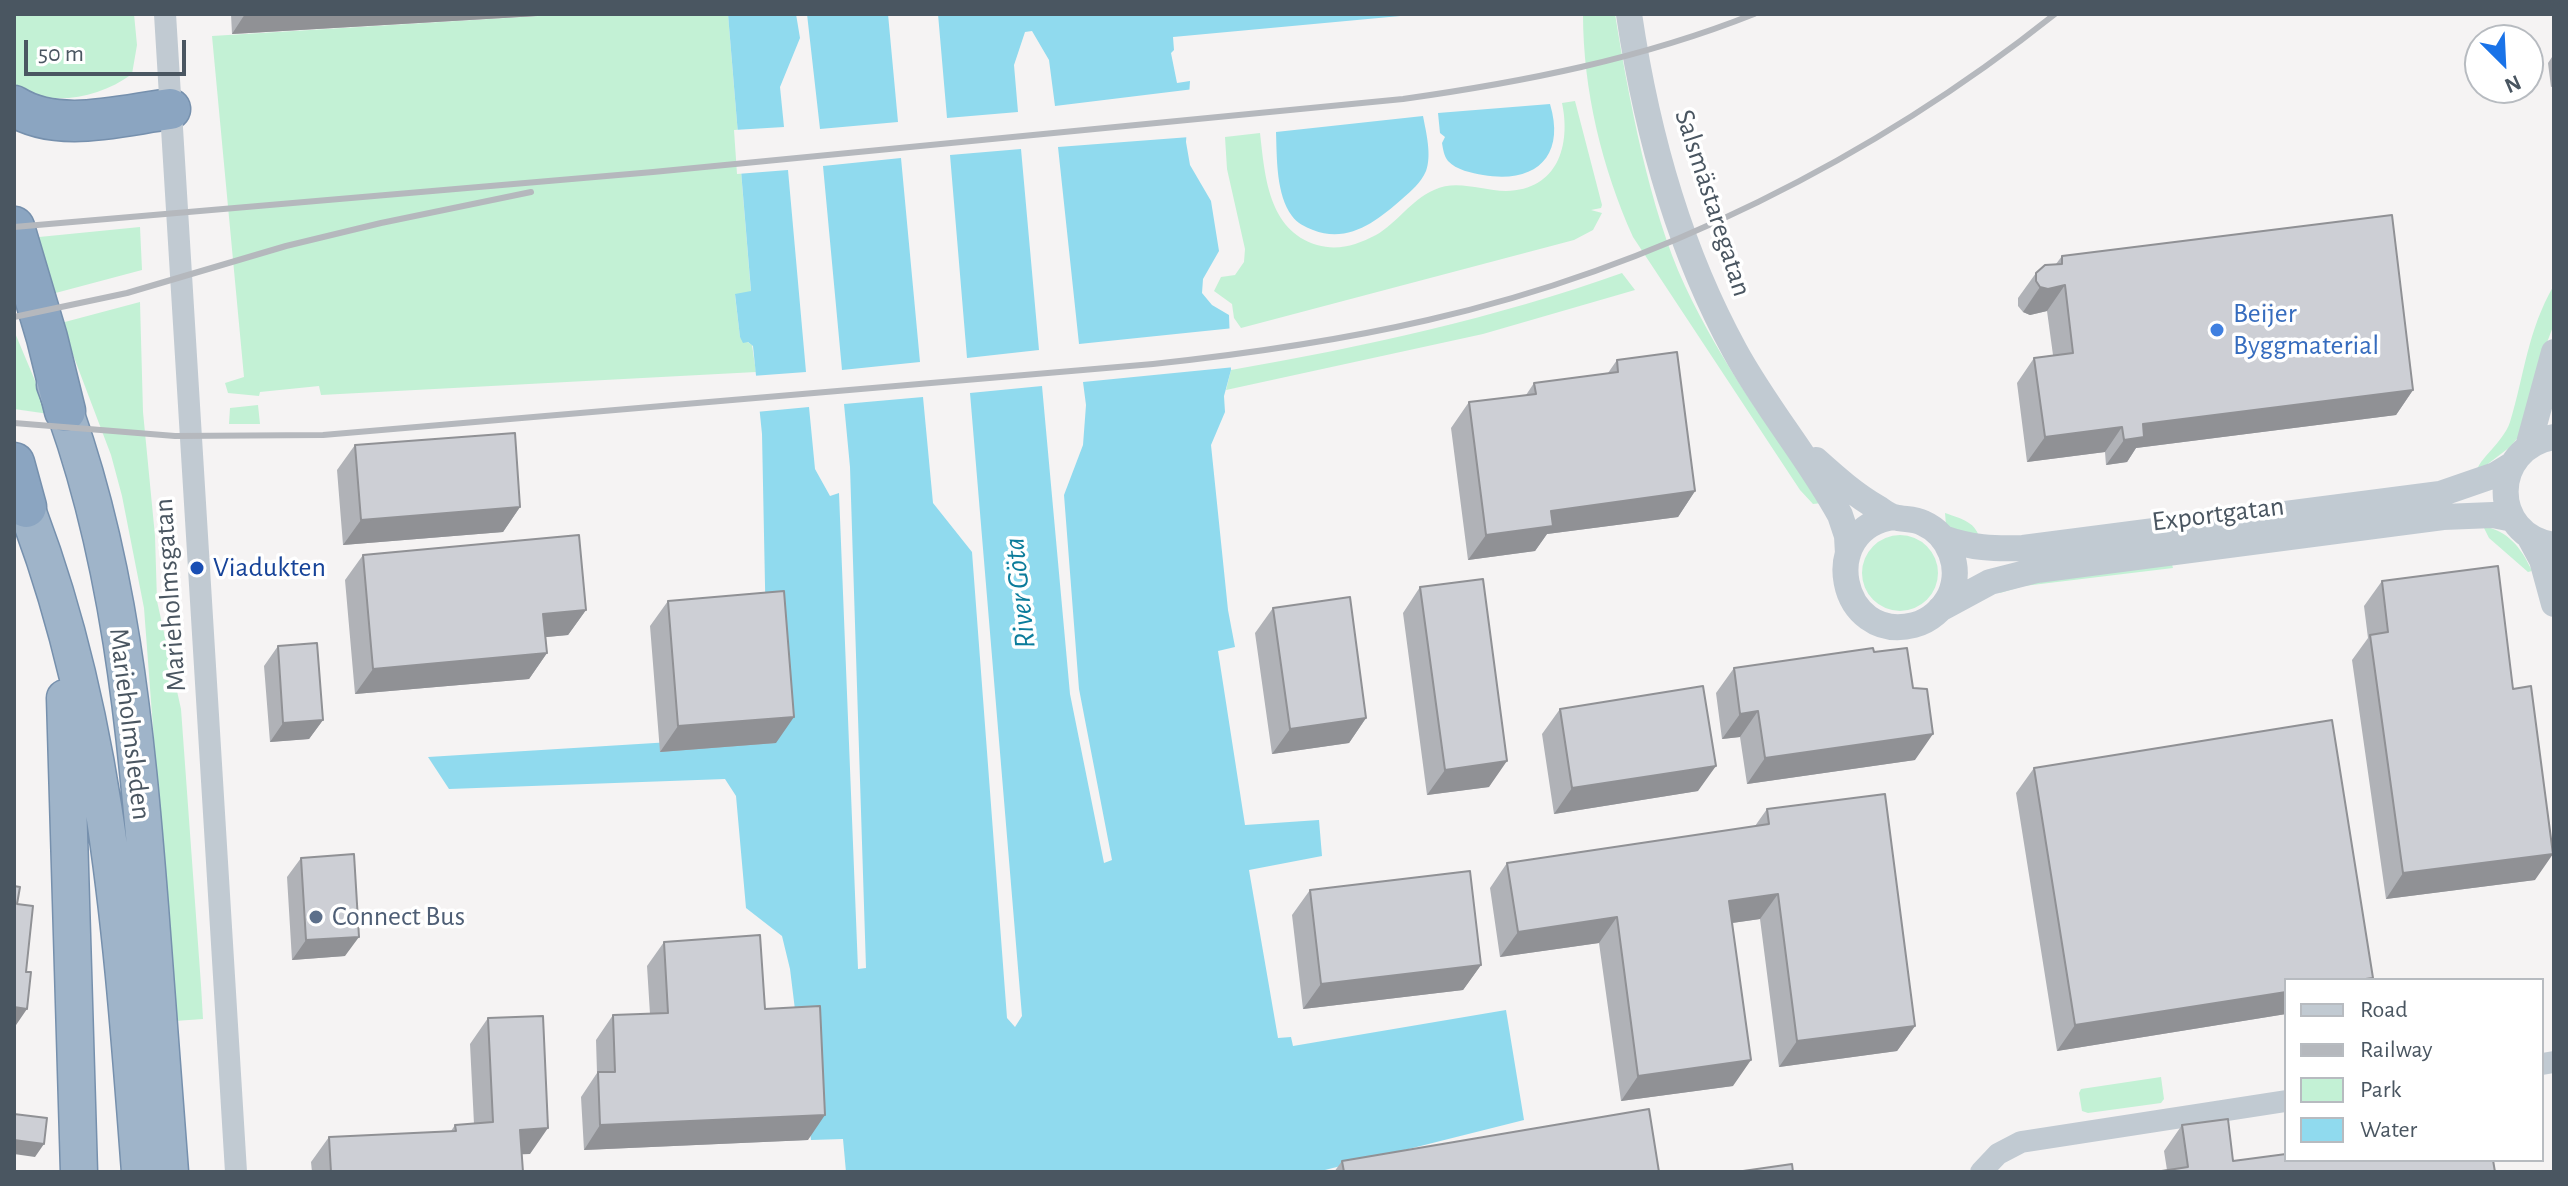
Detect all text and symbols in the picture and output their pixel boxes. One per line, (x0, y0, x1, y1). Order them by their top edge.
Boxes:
scale bar (28, 24, 190, 74)
north arrow (2464, 24, 2544, 104)
text: 50 m (38, 42, 84, 66)
text: N (2501, 71, 2524, 97)
street label: Salsmästaregatan (1667, 106, 1759, 300)
place label: Beijer Byggmaterial (2233, 297, 2379, 363)
marker: Beijer Byggmaterial (2208, 321, 2226, 339)
street label: Exportgatan (2150, 489, 2286, 539)
street label: Marieholmsgatan (146, 497, 194, 693)
water label: River Göta (996, 536, 1044, 650)
place label: Viadukten (213, 551, 326, 585)
marker: Viadukten (188, 559, 206, 577)
street label: Marieholmsleden (102, 626, 158, 822)
place label: Connect Bus (332, 900, 465, 934)
marker: Connect Bus (307, 908, 325, 926)
legend (2284, 978, 2544, 1162)
text: Road (2360, 998, 2408, 1022)
text: Railway (2360, 1038, 2432, 1062)
text: Park (2360, 1078, 2401, 1102)
text: Water (2360, 1118, 2417, 1142)

